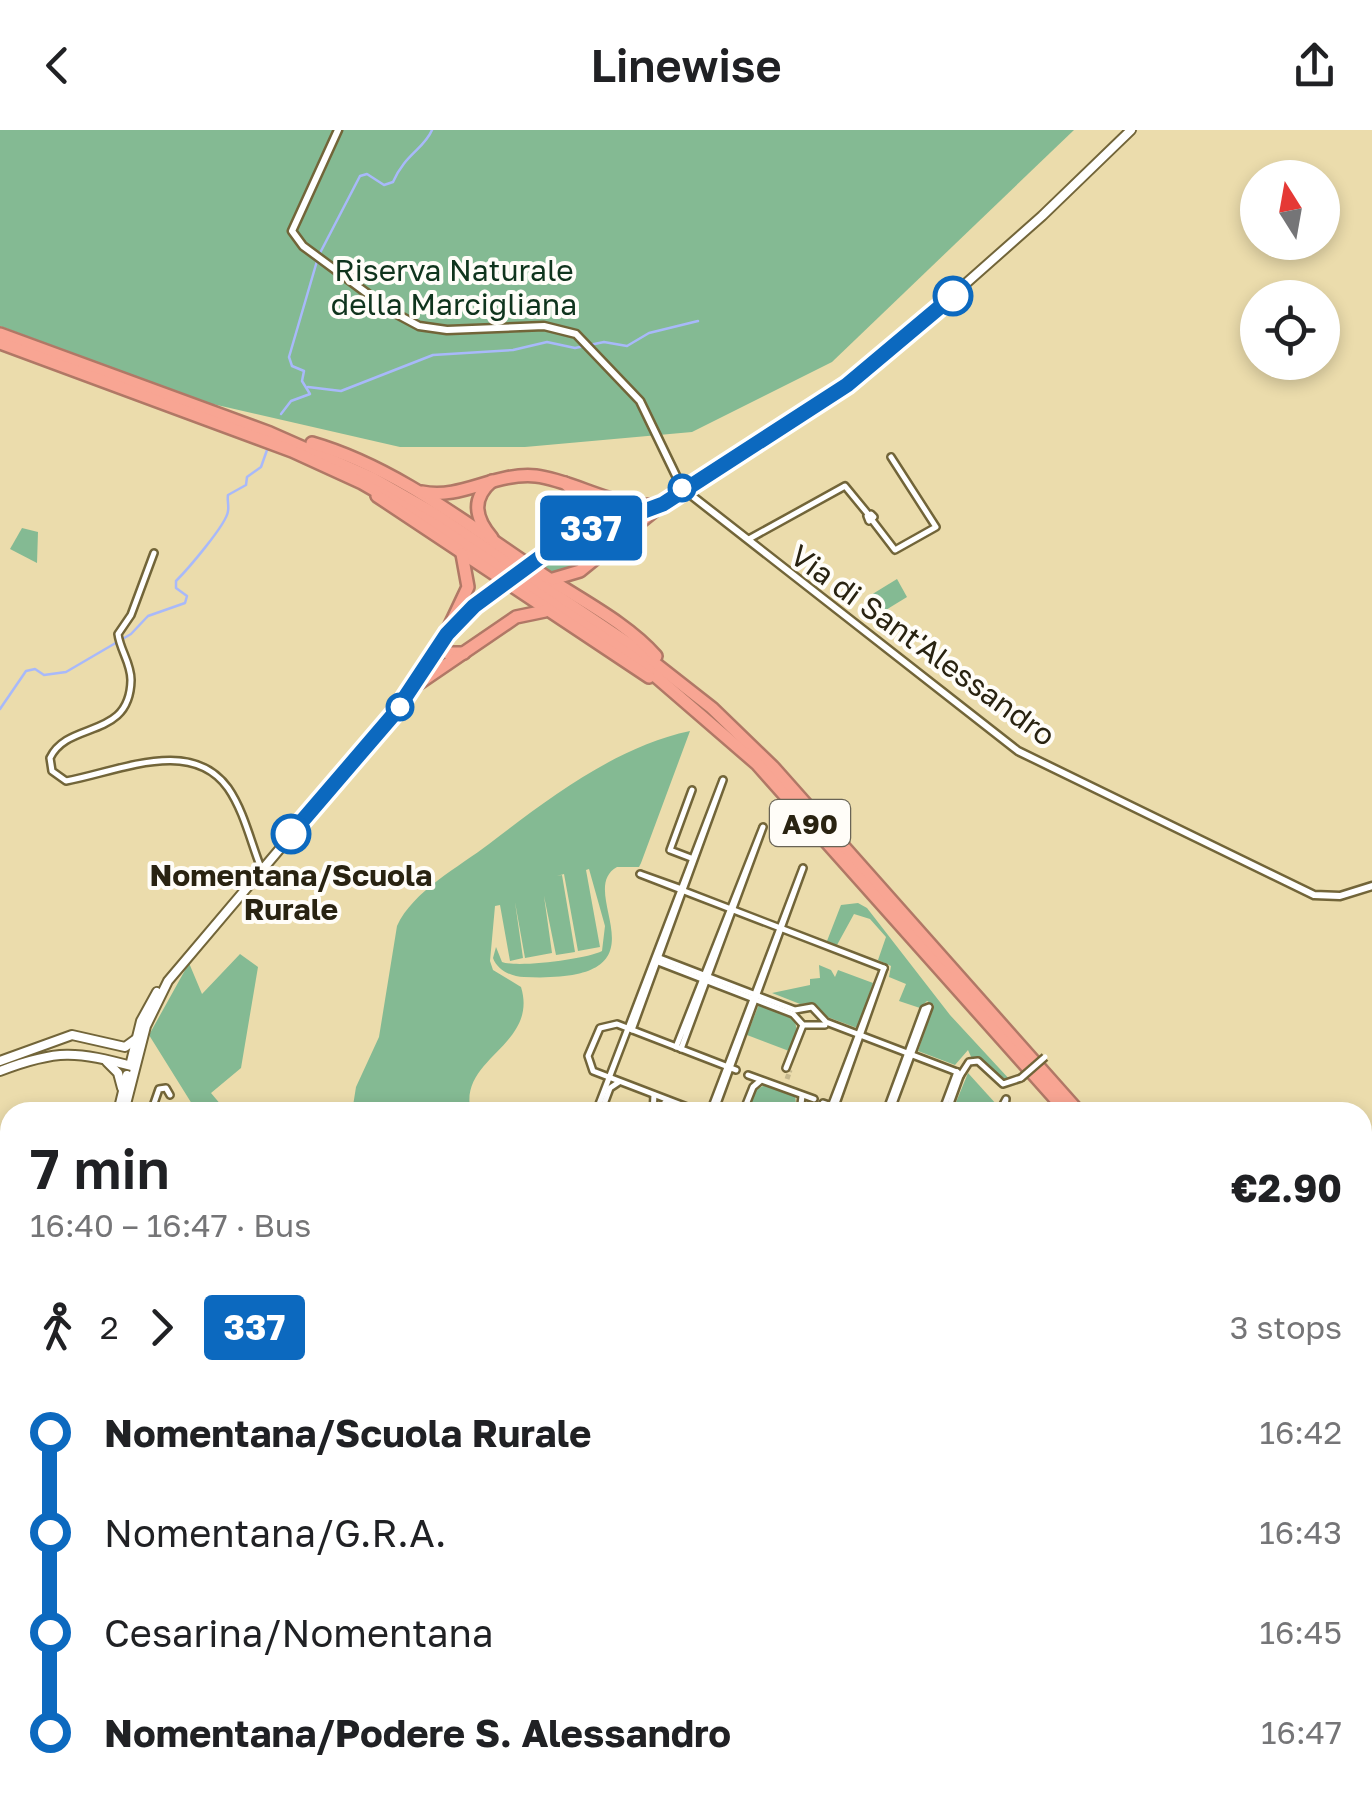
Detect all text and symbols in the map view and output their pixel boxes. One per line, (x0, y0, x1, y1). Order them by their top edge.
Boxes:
icon: back (30, 38, 85, 93)
text: Linewise (590, 38, 782, 92)
icon: share (1287, 38, 1342, 93)
north arrow (1240, 160, 1340, 260)
map controls (1240, 160, 1340, 380)
park label: Riserva Naturale della Marcigliana (331, 252, 577, 322)
unlabelled marker (934, 277, 972, 315)
button: locate (1240, 280, 1340, 380)
unlabelled marker (669, 475, 695, 501)
line badge: 337 (534, 496, 648, 560)
text: 337 (560, 507, 622, 549)
street label: Via di Sant'Alessandro (784, 537, 1062, 753)
unlabelled marker (387, 694, 413, 720)
road number: A90 (770, 800, 850, 846)
marker: Nomentana/Scuola Rurale (272, 815, 310, 853)
place label: Nomentana/Scuola Rurale (150, 857, 432, 927)
text: 7 min (30, 1135, 170, 1201)
text: €2.90 (1231, 1165, 1342, 1210)
text: 16:40 – 16:47 · Bus (30, 1206, 311, 1244)
icon: walk (30, 1300, 85, 1355)
icon: forward (134, 1300, 189, 1355)
text: 337 (224, 1306, 285, 1348)
text: 2 (100, 1308, 119, 1346)
text: 3 stops (1230, 1308, 1342, 1346)
text: Nomentana/Scuola Rurale (104, 1410, 592, 1455)
text: 16:42 (1259, 1413, 1342, 1451)
text: Nomentana/G.R.A. (104, 1510, 446, 1555)
text: 16:43 (1259, 1513, 1342, 1551)
text: Cesarina/Nomentana (104, 1610, 493, 1655)
text: 16:45 (1259, 1613, 1342, 1651)
text: Nomentana/Podere S. Alessandro (104, 1710, 731, 1755)
text: 16:47 (1261, 1713, 1342, 1751)

